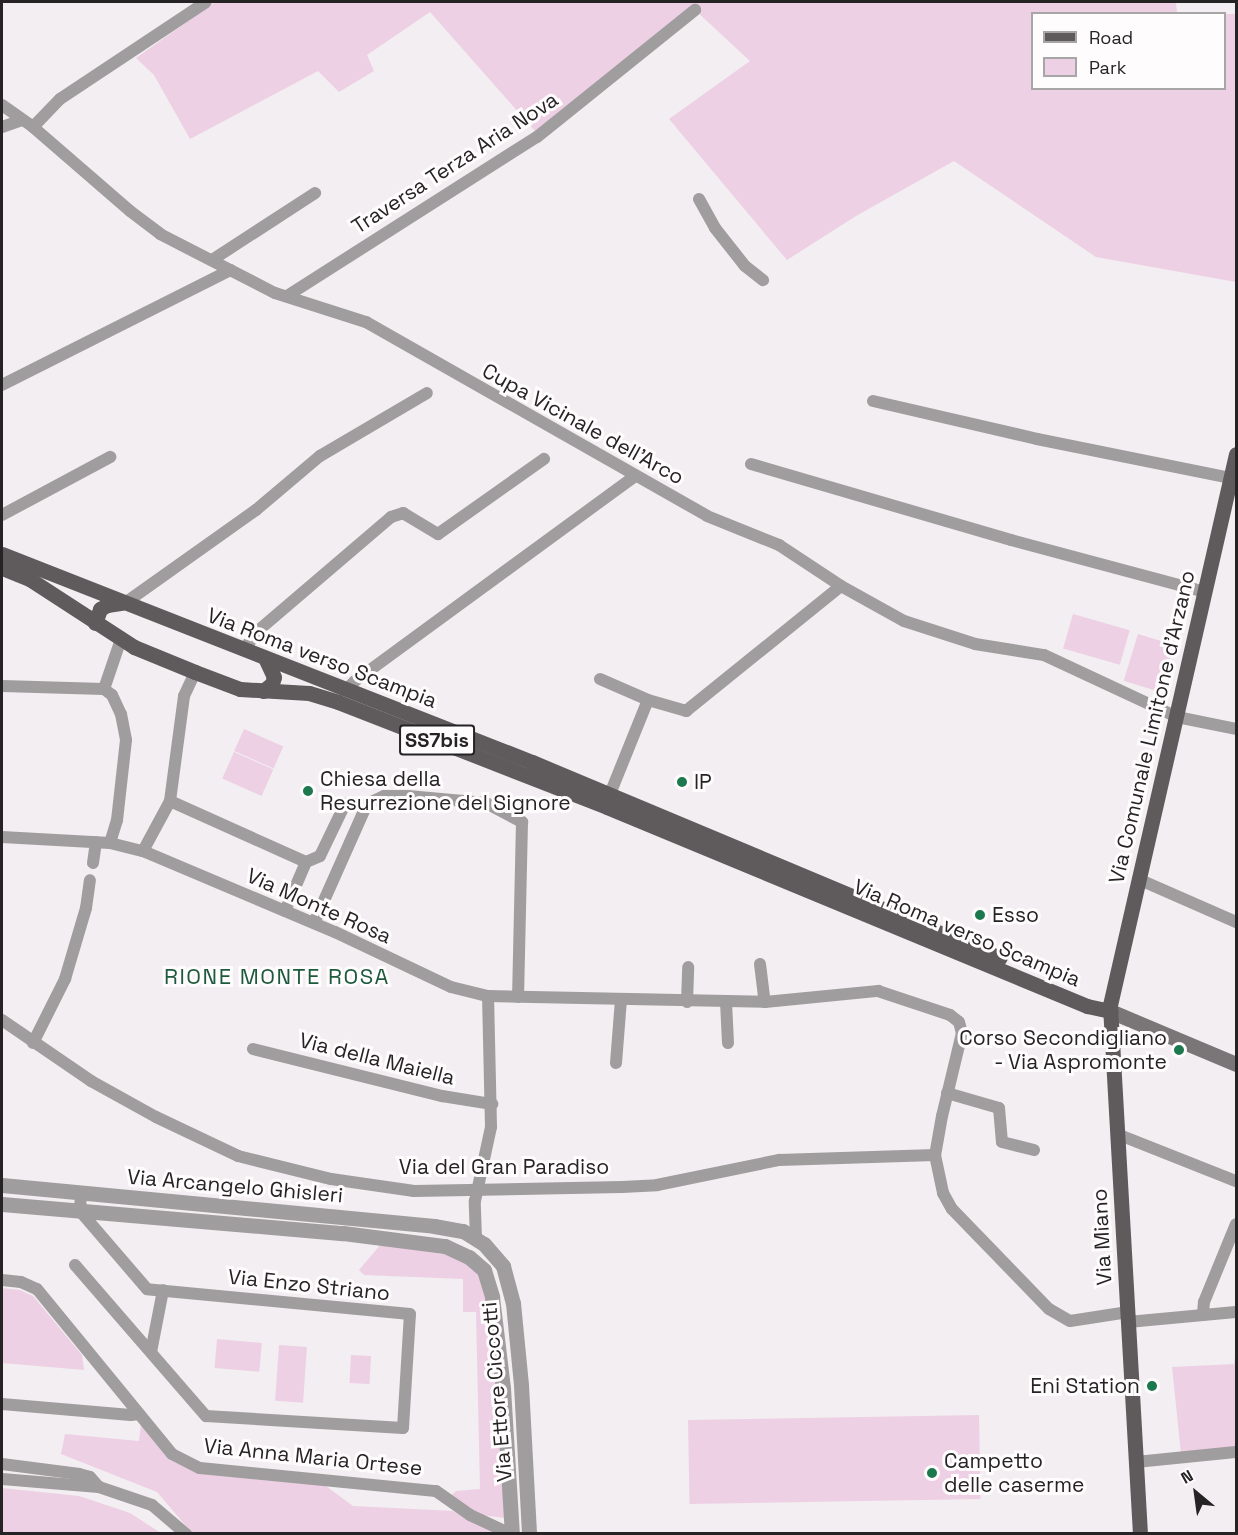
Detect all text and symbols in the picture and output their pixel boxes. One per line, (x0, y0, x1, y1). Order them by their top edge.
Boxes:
legend (1031, 12, 1226, 90)
text: Road (1089, 26, 1133, 49)
text: Park (1089, 56, 1126, 79)
street label: Traversa Terza Aria Nova (347, 87, 563, 239)
street label: Cupa Vicinale dell'Arco (478, 358, 688, 490)
street label: Via Comunale Limitone d'Arzano (1104, 568, 1200, 886)
street label: Via Roma verso Scampia (204, 602, 440, 714)
road number: SS7bis (398, 723, 476, 757)
place label: Chiesa della Resurrezione del Signore (320, 766, 571, 816)
place label: IP (694, 769, 712, 795)
marker: IP (675, 775, 689, 789)
marker: Chiesa della Resurrezione del Signore (301, 784, 315, 798)
street label: Via Monte Rosa (243, 863, 395, 949)
street label: Via Roma verso Scampia (850, 874, 1084, 992)
place label: Esso (992, 902, 1039, 928)
marker: Esso (973, 908, 987, 922)
district label: RIONE MONTE ROSA (164, 964, 390, 990)
place label: Corso Secondigliano - Via Aspromonte (959, 1025, 1167, 1075)
street label: Via della Maiella (297, 1027, 457, 1091)
marker: Corso Secondigliano - Via Aspromonte (1172, 1043, 1186, 1057)
street label: Via del Gran Paradiso (399, 1154, 609, 1180)
street label: Via Arcangelo Ghisleri (126, 1164, 344, 1208)
street label: Via Miano (1087, 1188, 1117, 1286)
street label: Via Enzo Striano (227, 1264, 391, 1306)
street label: Via Ettore Ciccotti (477, 1301, 517, 1483)
place label: Eni Station (1030, 1373, 1140, 1399)
marker: Eni Station (1145, 1379, 1159, 1393)
street label: Via Anna Maria Ortese (202, 1433, 424, 1481)
place label: Campetto delle caserme (944, 1448, 1085, 1498)
north arrow (1166, 1463, 1226, 1523)
text: N (1177, 1465, 1197, 1489)
marker: Campetto delle caserme (925, 1466, 939, 1480)

